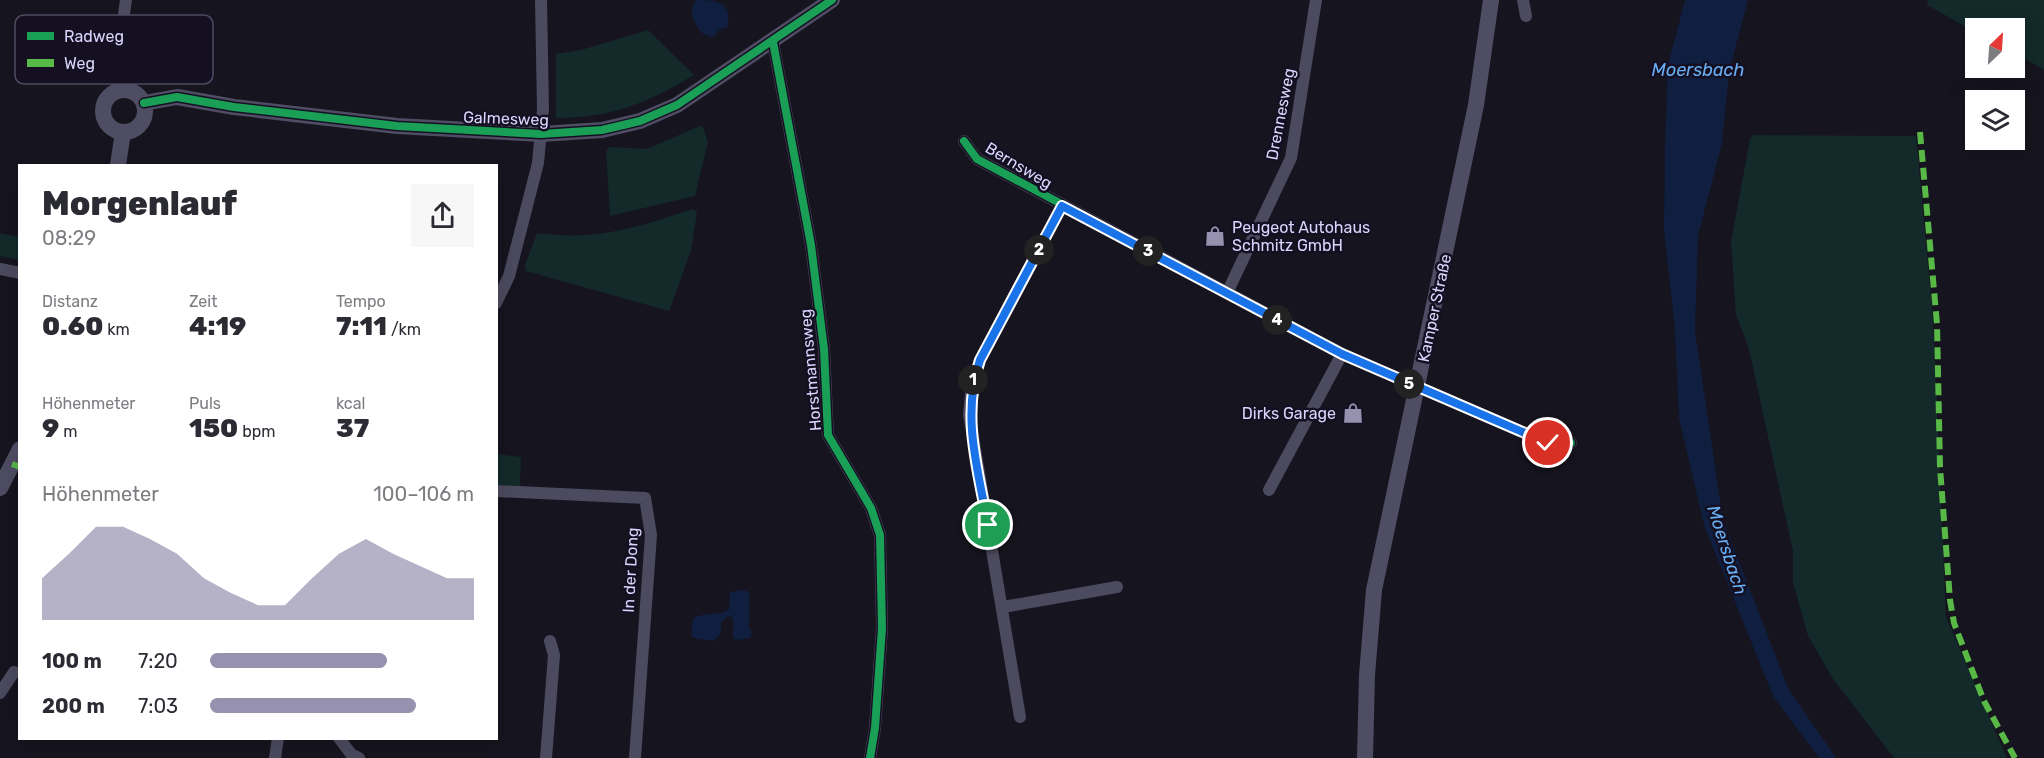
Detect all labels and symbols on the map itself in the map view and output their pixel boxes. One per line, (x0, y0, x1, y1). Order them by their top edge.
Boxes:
legend (15, 15, 213, 84)
north arrow (1965, 18, 2025, 78)
text: Radweg (64, 27, 124, 46)
text: Weg (64, 54, 95, 73)
water label: Moersbach (1652, 59, 1744, 81)
street label: Drennesweg (1262, 66, 1299, 162)
street label: Galmesweg (463, 108, 549, 129)
street label: Bernsweg (982, 138, 1056, 193)
place label: Peugeot Autohaus Schmitz GmbH (1232, 218, 1370, 255)
shop icon: Peugeot Autohaus Schmitz GmbH (1203, 224, 1227, 248)
pin: 2 (1024, 235, 1054, 265)
pin: 3 (1133, 236, 1163, 266)
street label: Kamper Straße (1414, 252, 1455, 364)
pin: 4 (1262, 305, 1292, 335)
street label: Horstmannsweg (796, 308, 825, 432)
pin: 1 (958, 365, 988, 395)
pin: 5 (1394, 369, 1424, 399)
shop icon: Dirks Garage (1341, 401, 1365, 425)
place label: Dirks Garage (1242, 404, 1336, 423)
pin (1522, 417, 1573, 468)
pin (962, 499, 1013, 550)
water label: Moersbach (1702, 502, 1752, 598)
street label: In der Dong (619, 527, 642, 613)

